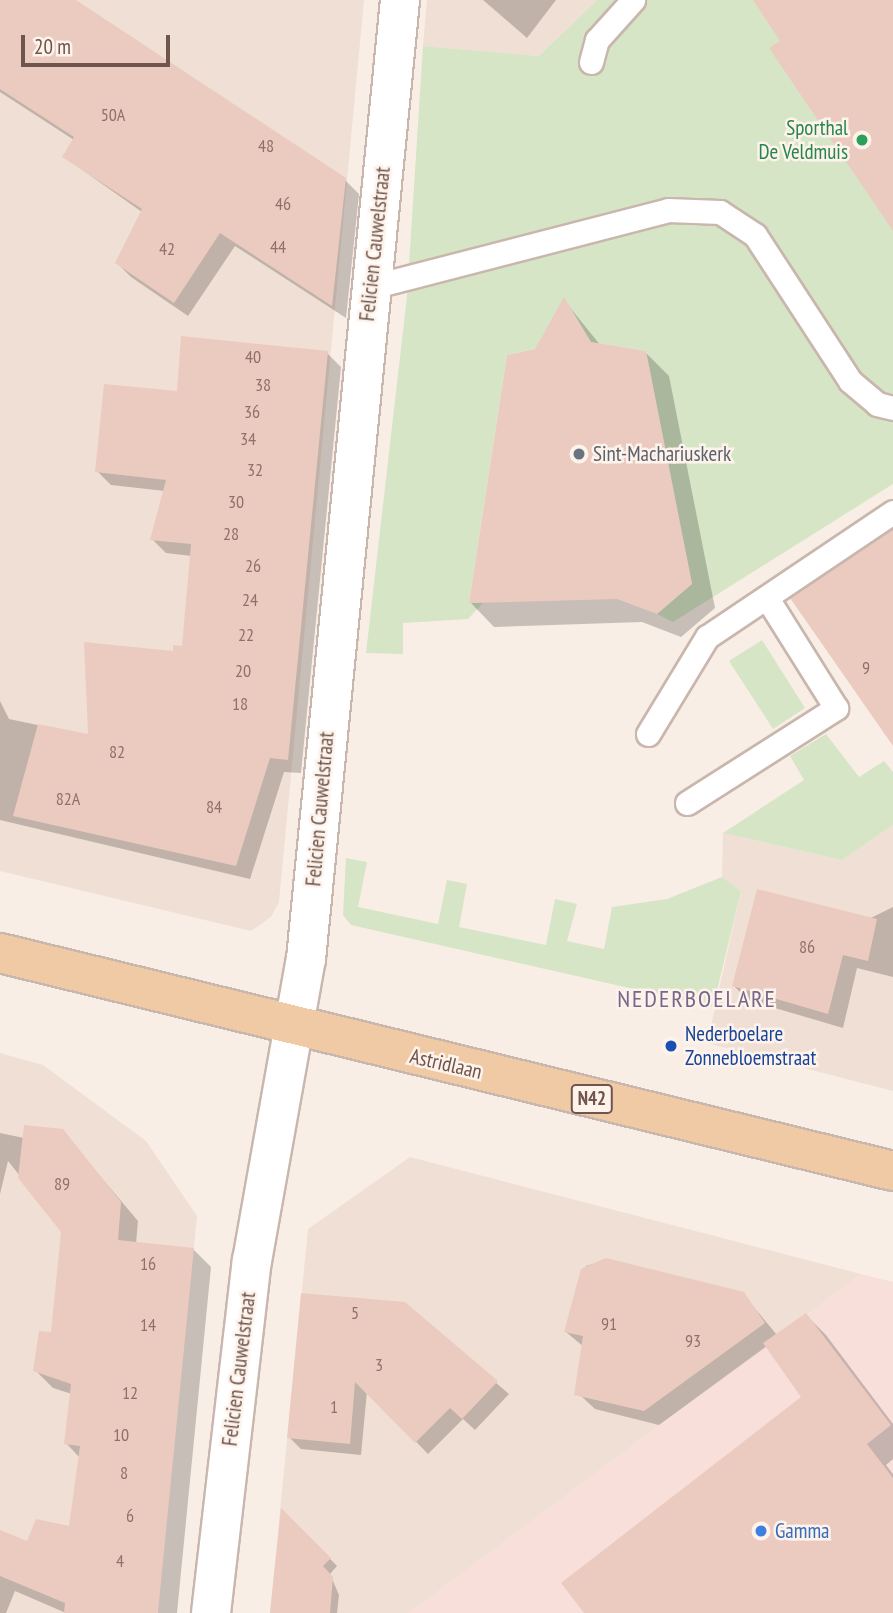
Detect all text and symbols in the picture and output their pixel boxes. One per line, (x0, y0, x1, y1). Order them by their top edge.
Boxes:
scale bar (24, 21, 173, 65)
text: 20 m (34, 33, 71, 60)
house number: 50A (101, 104, 125, 126)
place label: Sporthal De Veldmuis (758, 115, 848, 165)
marker: Sporthal De Veldmuis (854, 132, 870, 148)
house number: 48 (258, 135, 274, 157)
street label: Felicien Cauwelstraat (354, 166, 396, 322)
house number: 46 (275, 193, 291, 215)
house number: 44 (270, 236, 286, 258)
house number: 42 (159, 238, 175, 260)
house number: 40 (245, 346, 261, 368)
house number: 38 (255, 374, 271, 396)
house number: 36 (244, 401, 260, 423)
house number: 34 (240, 428, 256, 450)
place label: Sint-Machariuskerk (593, 441, 731, 467)
marker: Sint-Machariuskerk (571, 446, 587, 462)
house number: 32 (247, 459, 263, 481)
house number: 30 (228, 491, 244, 513)
house number: 28 (223, 523, 239, 545)
house number: 26 (245, 555, 261, 577)
house number: 24 (242, 589, 258, 611)
house number: 22 (238, 624, 254, 646)
house number: 9 (862, 657, 870, 679)
house number: 20 (235, 660, 251, 682)
house number: 18 (232, 693, 248, 715)
street label: Felicien Cauwelstraat (301, 731, 339, 887)
house number: 82 (109, 741, 125, 763)
house number: 82A (56, 788, 80, 810)
house number: 84 (206, 796, 222, 818)
house number: 86 (799, 936, 815, 958)
district label: NEDERBOELARE (619, 985, 775, 1013)
place label: Nederboelare Zonnebloemstraat (685, 1021, 816, 1071)
marker: Nederboelare Zonnebloemstraat (663, 1038, 679, 1054)
street label: Astridlaan (408, 1043, 484, 1085)
road number: N42 (569, 1084, 615, 1114)
house number: 89 (54, 1173, 70, 1195)
house number: 16 (140, 1253, 156, 1275)
street label: Felicien Cauwelstraat (217, 1291, 261, 1447)
house number: 5 (351, 1302, 359, 1324)
house number: 91 (601, 1313, 617, 1335)
house number: 14 (140, 1314, 156, 1336)
house number: 93 (685, 1330, 701, 1352)
house number: 3 (375, 1354, 383, 1376)
house number: 12 (122, 1382, 138, 1404)
house number: 1 (330, 1396, 338, 1418)
house number: 10 (113, 1424, 129, 1446)
house number: 8 (120, 1462, 128, 1484)
house number: 6 (126, 1505, 134, 1527)
place label: Gamma (775, 1518, 829, 1544)
marker: Gamma (753, 1523, 769, 1539)
house number: 4 (116, 1550, 124, 1572)

